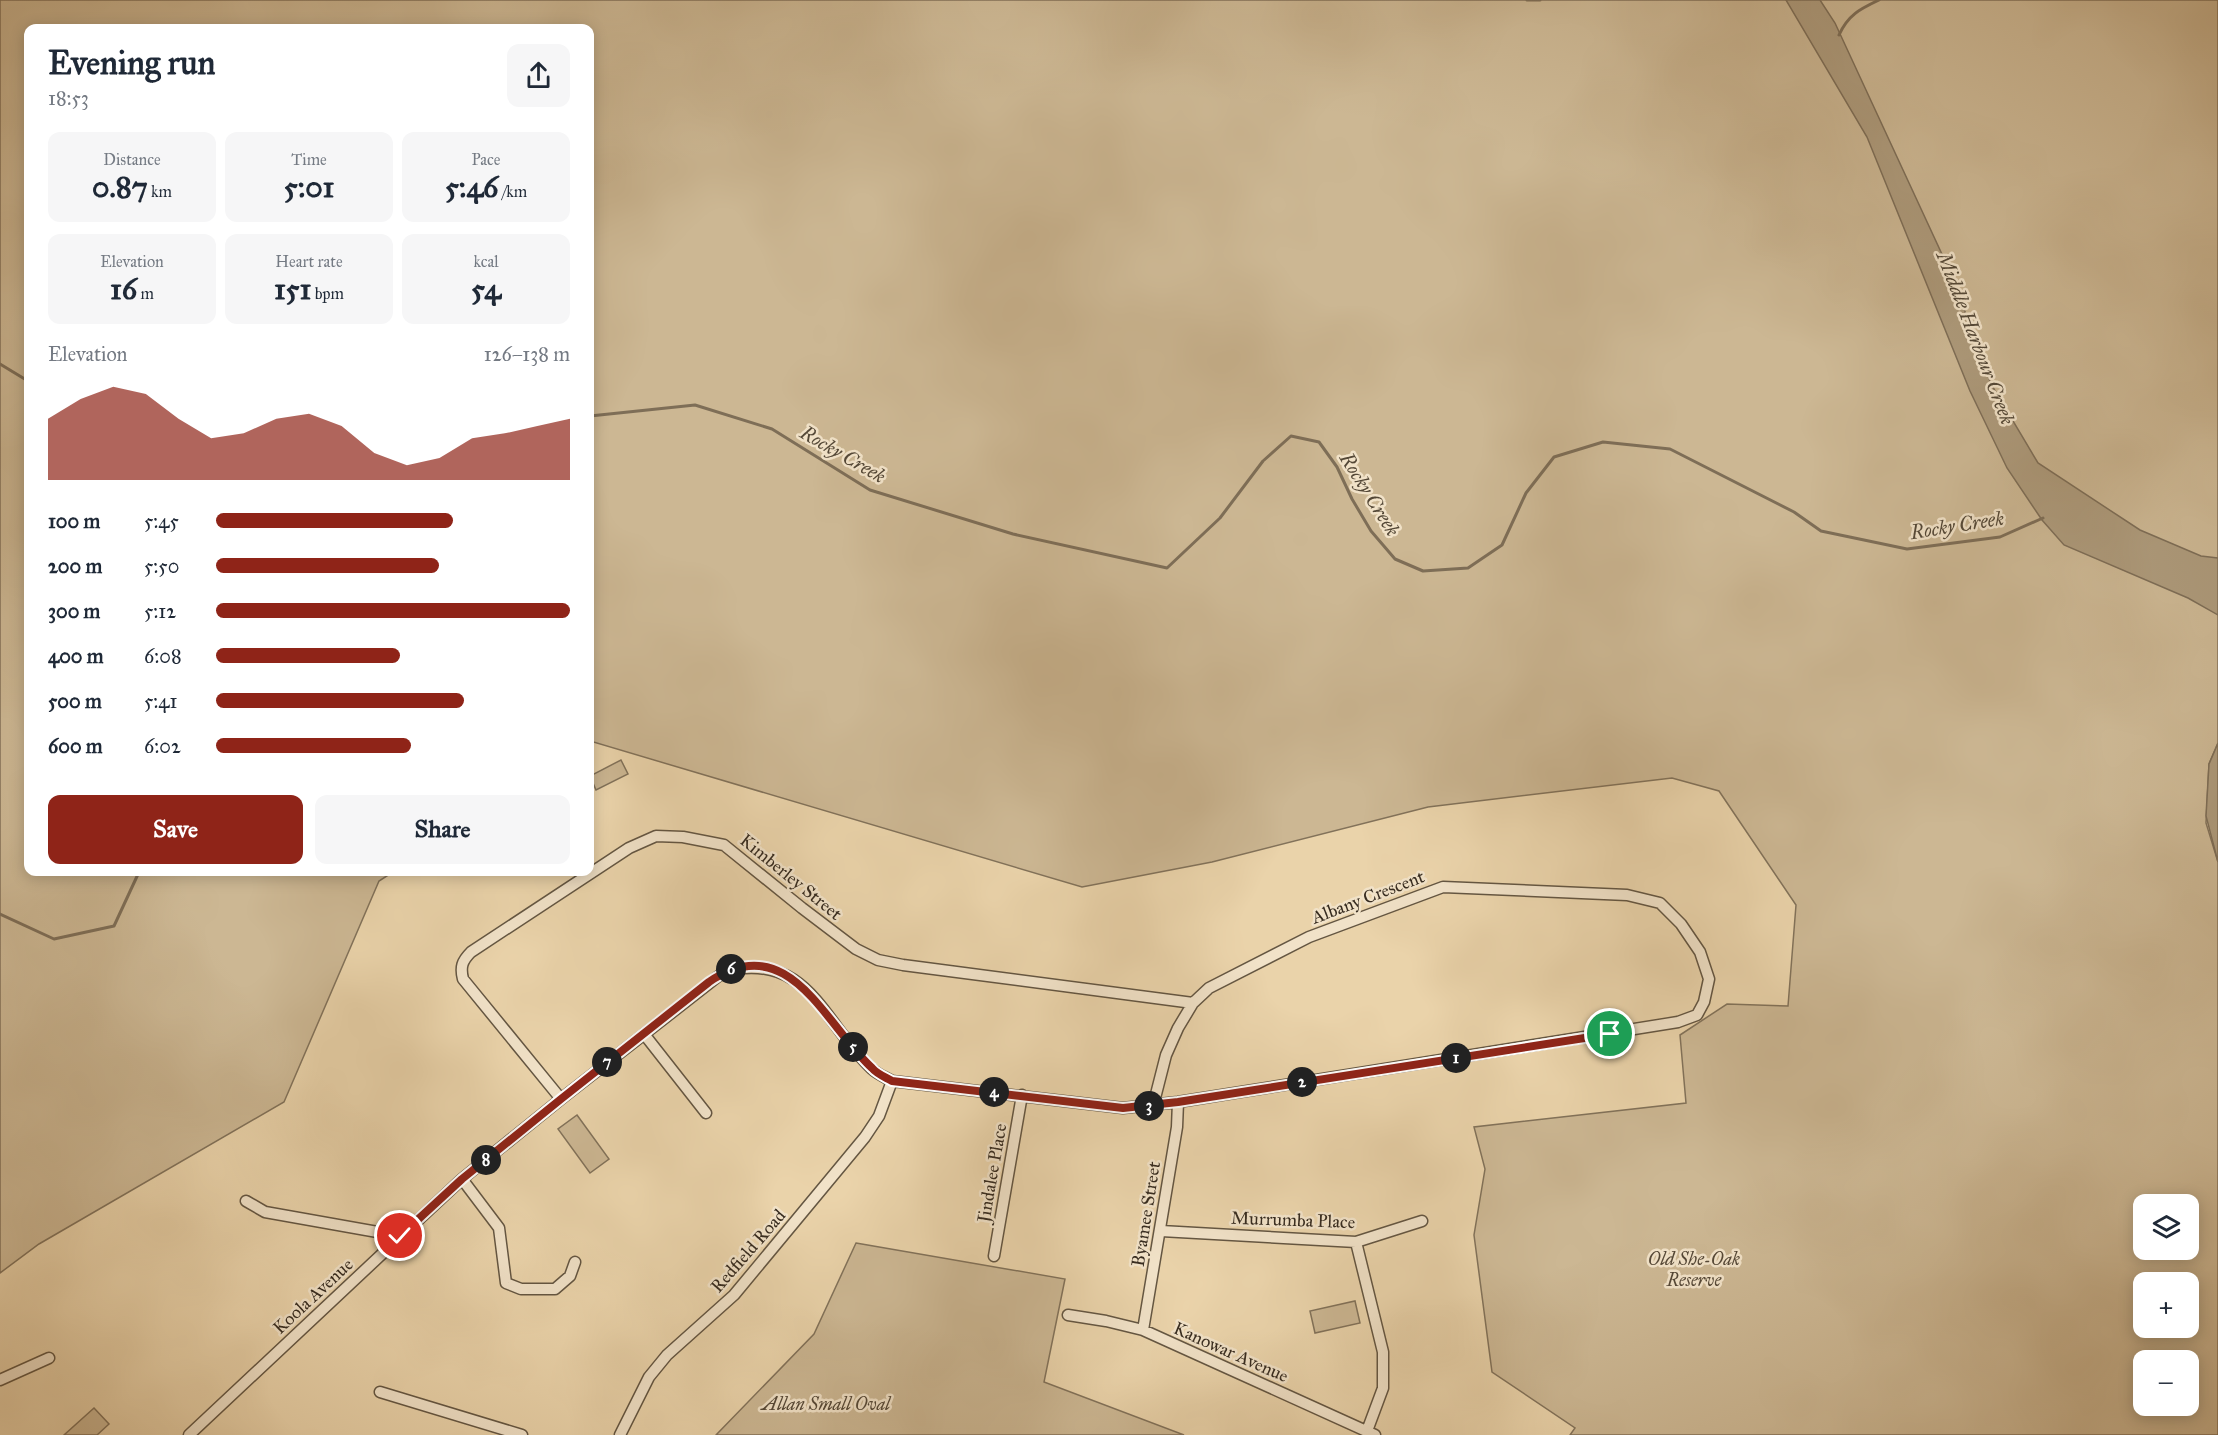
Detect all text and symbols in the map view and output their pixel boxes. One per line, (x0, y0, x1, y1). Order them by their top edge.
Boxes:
text: Evening run (48, 43, 215, 83)
button: share (507, 44, 570, 107)
text: 18:53 (48, 86, 89, 110)
text: Distance (103, 150, 161, 169)
text: Time (291, 150, 327, 169)
text: Pace (471, 150, 501, 169)
text: 0.87 (92, 169, 148, 205)
text: 5:01 (284, 169, 334, 205)
text: 5:46 (445, 169, 498, 205)
text: km (148, 182, 172, 201)
text: /km (498, 182, 527, 201)
water label: Middle Harbour Creek (1931, 246, 2020, 428)
text: Elevation (100, 252, 164, 271)
text: Heart rate (275, 252, 343, 271)
text: kcal (473, 252, 499, 271)
text: 16 (110, 271, 137, 307)
text: 151 (274, 271, 311, 307)
text: 54 (471, 271, 501, 307)
text: m (137, 284, 154, 303)
text: bpm (311, 284, 344, 303)
text: Elevation (48, 342, 127, 366)
text: 126–138 m (484, 342, 570, 366)
water label: Rocky Creek (795, 420, 890, 488)
water label: Rocky Creek (1334, 447, 1405, 540)
water label: Rocky Creek (1908, 506, 2006, 544)
text: 100 m (48, 509, 100, 533)
text: 5:45 (144, 509, 179, 533)
text: 200 m (48, 554, 102, 578)
text: 5:50 (144, 554, 179, 578)
text: 300 m (48, 599, 100, 623)
text: 5:12 (144, 599, 176, 623)
text: 400 m (48, 644, 104, 668)
text: 6:08 (144, 644, 182, 668)
text: 500 m (48, 689, 102, 713)
text: 5:41 (144, 689, 177, 713)
text: 600 m (48, 734, 103, 758)
text: 6:02 (144, 734, 181, 758)
button: Save (48, 795, 303, 864)
button: Share (315, 795, 570, 864)
street label: Kimberley Street (736, 829, 847, 925)
street label: Albany Crescent (1308, 865, 1428, 929)
pin: 6 (716, 954, 746, 984)
text: 6 (727, 959, 735, 978)
pin (1584, 1008, 1635, 1059)
icon: arrive (1593, 1017, 1626, 1050)
pin: 5 (838, 1032, 868, 1062)
text: 5 (849, 1037, 857, 1056)
pin: 1 (1441, 1043, 1471, 1073)
pin: 7 (592, 1047, 622, 1077)
text: 1 (1453, 1048, 1459, 1067)
text: 7 (603, 1052, 611, 1071)
pin: 2 (1287, 1067, 1317, 1097)
text: 2 (1298, 1072, 1306, 1091)
pin: 4 (979, 1077, 1009, 1107)
text: 4 (990, 1082, 998, 1101)
pin: 3 (1134, 1091, 1164, 1121)
text: 3 (1146, 1096, 1152, 1115)
street label: Jindalee Place (972, 1122, 1013, 1226)
pin: 8 (471, 1145, 501, 1175)
text: 8 (482, 1150, 490, 1169)
street label: Byamee Street (1127, 1159, 1165, 1268)
map controls (2133, 1194, 2199, 1416)
button: layers (2133, 1194, 2199, 1260)
street label: Redfield Road (706, 1205, 790, 1297)
street label: Murrumba Place (1231, 1207, 1355, 1233)
pin (374, 1210, 425, 1261)
icon: check (383, 1219, 416, 1252)
park label: Old She-Oak Reserve (1648, 1248, 1740, 1291)
street label: Koola Avenue (268, 1253, 358, 1339)
button: + (2133, 1272, 2199, 1338)
street label: Kanowar Avenue (1170, 1317, 1292, 1387)
button: − (2133, 1350, 2199, 1416)
park label: Allan Small Oval (760, 1393, 892, 1415)

